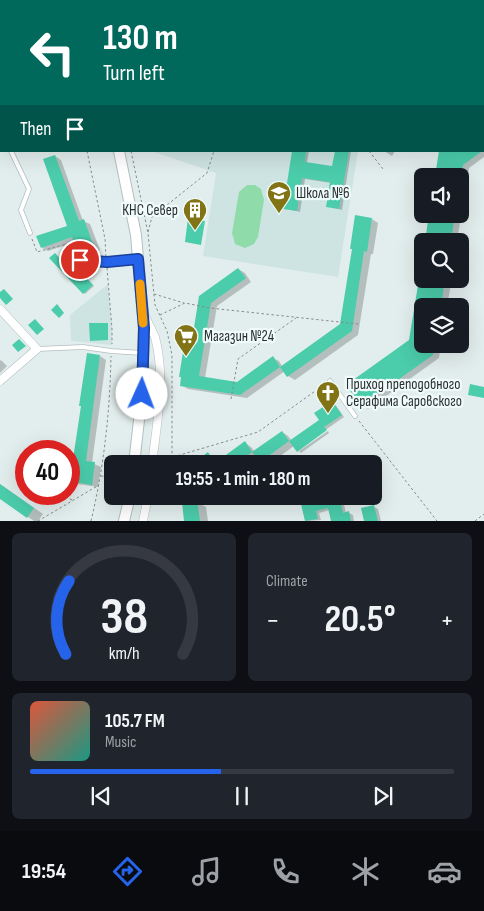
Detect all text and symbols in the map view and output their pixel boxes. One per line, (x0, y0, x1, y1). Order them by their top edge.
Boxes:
text: 130 m (103, 17, 178, 60)
icon: left (20, 20, 85, 85)
text: Turn left (103, 60, 165, 87)
icon: arrive (61, 115, 89, 143)
text: Then (20, 118, 51, 141)
map controls (414, 168, 469, 353)
button: sound (414, 168, 469, 223)
school or university icon: Школа №6 (266, 180, 292, 214)
place label: Школа №6 (296, 184, 350, 203)
building icon: КНС Север (182, 197, 208, 231)
place label: КНС Север (122, 201, 178, 220)
button: search (414, 233, 469, 288)
pin (59, 239, 101, 281)
icon: arrive (66, 246, 94, 274)
button: layers (414, 298, 469, 353)
supermarket icon: Магазин №24 (173, 323, 199, 357)
place label: Магазин №24 (204, 327, 274, 346)
position arrow (115, 367, 167, 419)
place label: Приход преподобного Серафима Саровского (346, 375, 462, 411)
church icon: Приход преподобного Серафима Саровского (315, 380, 341, 414)
speed limit sign: 40 (15, 440, 80, 505)
text: 19:55 · 1 min · 180 m (176, 468, 310, 491)
text: Climate (266, 572, 308, 591)
text: 38 (100, 586, 148, 649)
text: 20.5° (324, 597, 396, 642)
text: − (266, 604, 280, 637)
text: + (440, 604, 454, 637)
text: km/h (109, 643, 139, 664)
text: 105.7 FM (105, 710, 165, 733)
text: Music (105, 733, 136, 752)
icon: previous (87, 782, 115, 810)
icon: pause (228, 782, 256, 810)
icon: next (369, 782, 397, 810)
icon: directions (110, 854, 145, 889)
icon: music (189, 854, 224, 889)
icon: phone (268, 854, 303, 889)
icon: climate (348, 854, 383, 889)
icon: car (427, 854, 462, 889)
text: 19:54 (22, 858, 66, 885)

